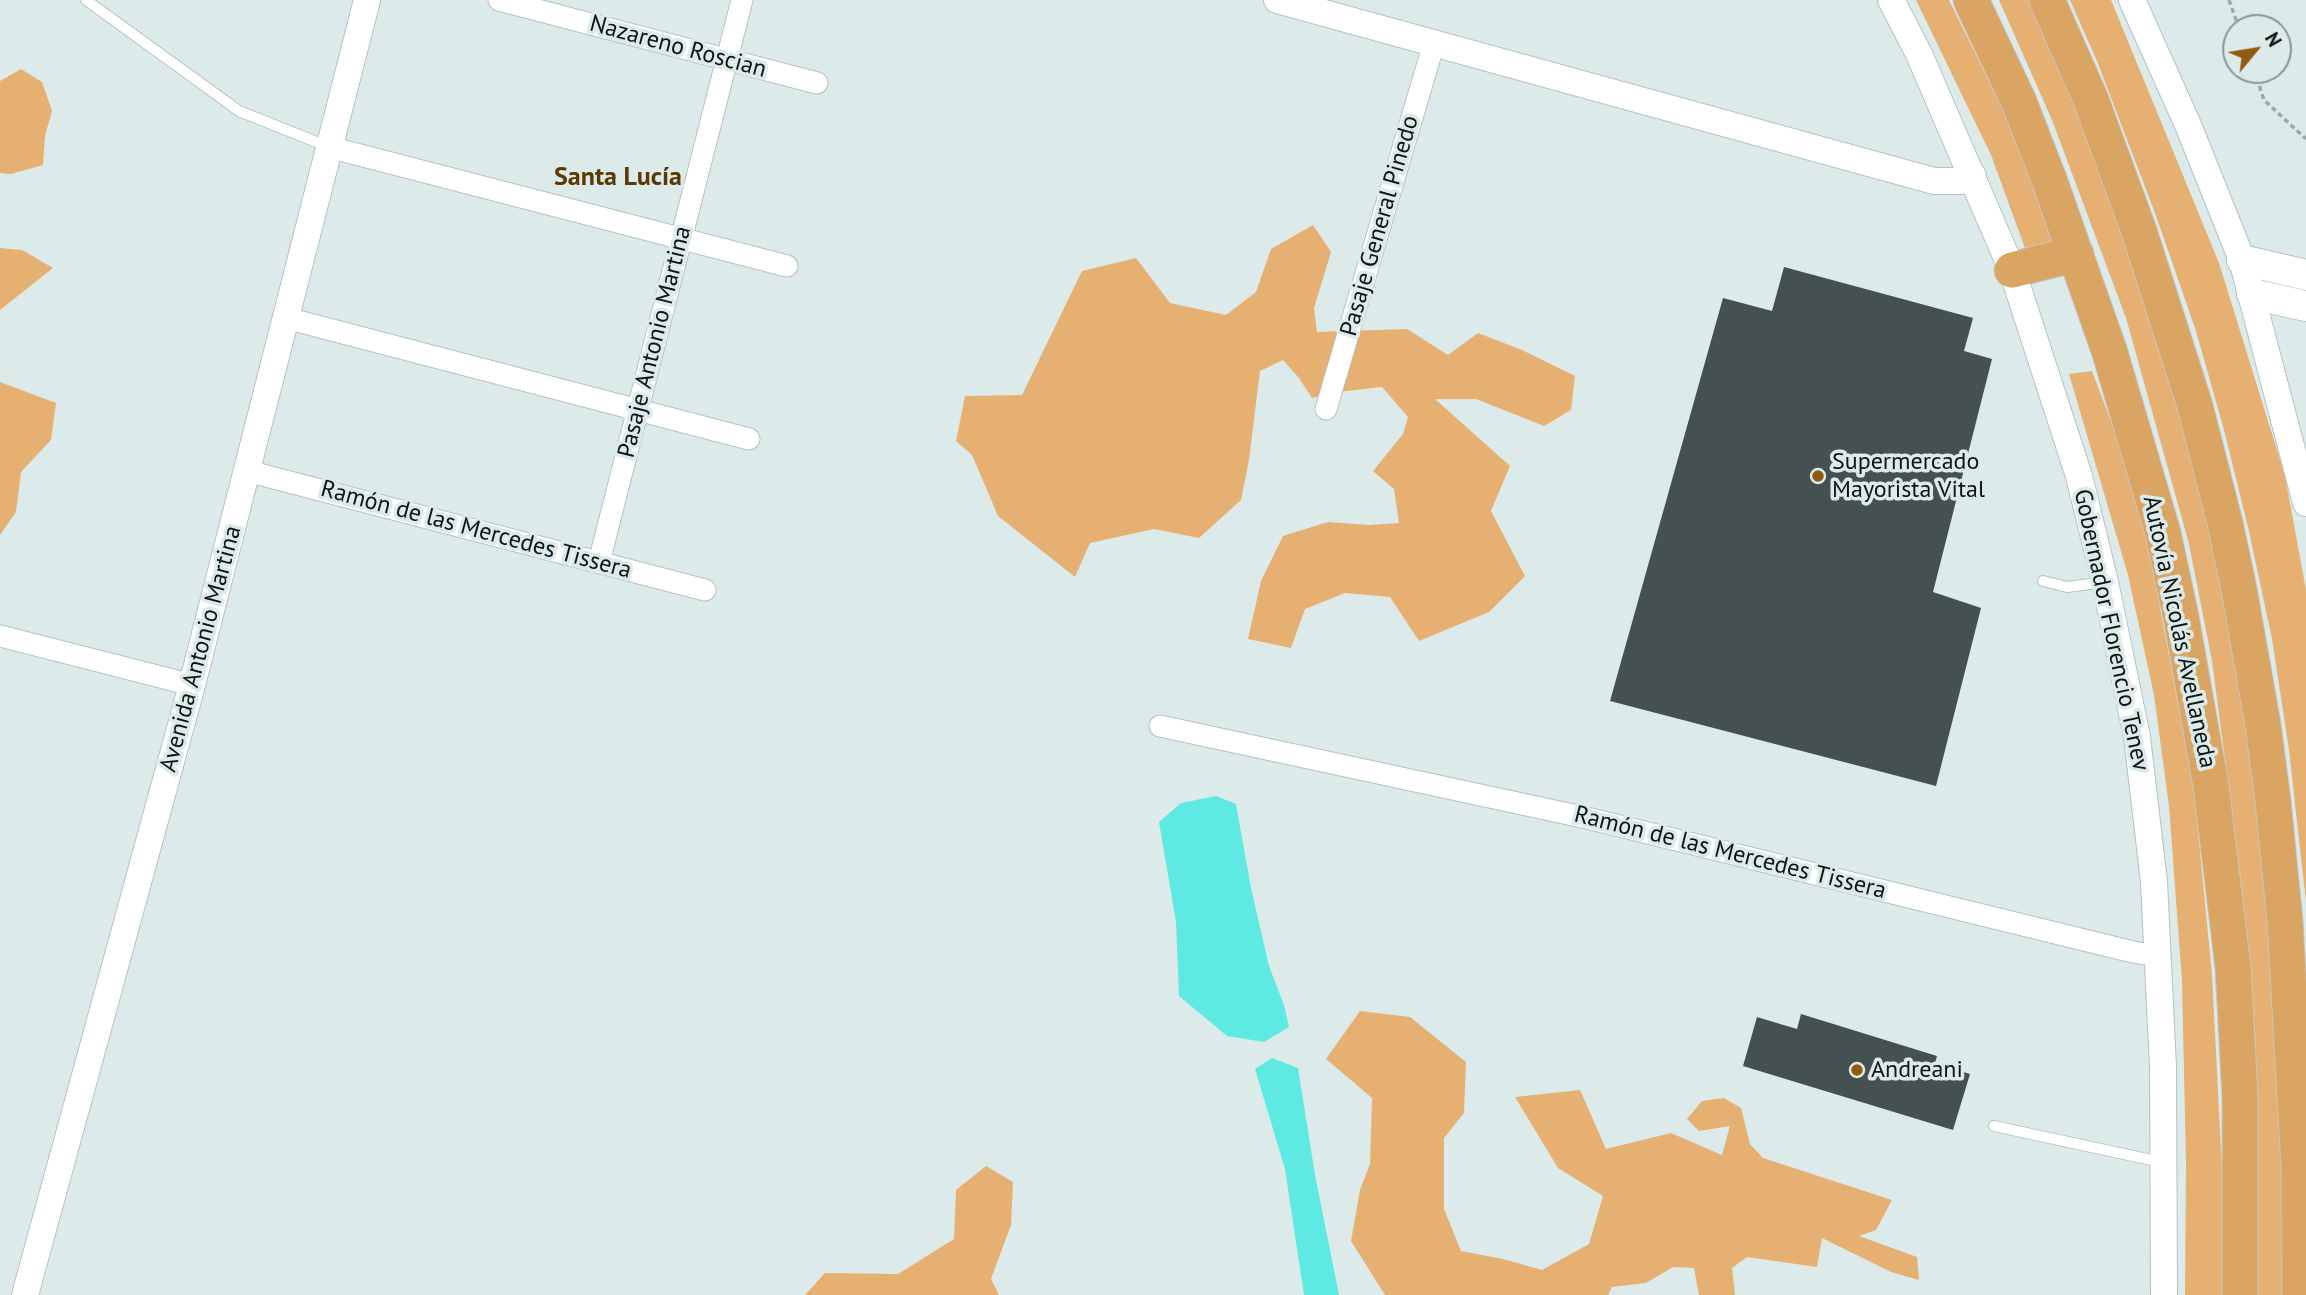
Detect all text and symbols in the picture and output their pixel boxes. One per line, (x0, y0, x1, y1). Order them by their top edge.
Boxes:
street label: Nazareno Roscian (586, 10, 770, 84)
north arrow (2222, 14, 2292, 84)
text: N (2260, 28, 2287, 51)
street label: Pasaje General Pinedo (1335, 112, 1425, 340)
district label: Santa Lucía (554, 162, 682, 194)
street label: Pasaje Antonio Martina (612, 223, 698, 461)
place label: Supermercado Mayorista Vital (1832, 448, 1985, 504)
marker: Supermercado Mayorista Vital (1810, 468, 1826, 484)
street label: Ramón de las Mercedes Tissera (318, 475, 634, 585)
street label: Gobernador Florencio Tenev (2067, 486, 2155, 774)
street label: Autovía Nicolás Avellaneda (2136, 493, 2222, 771)
street label: Avenida Antonio Martina (154, 523, 248, 775)
street label: Ramón de las Mercedes Tissera (1571, 800, 1889, 906)
place label: Andreani (1871, 1056, 1963, 1084)
marker: Andreani (1849, 1062, 1865, 1078)

